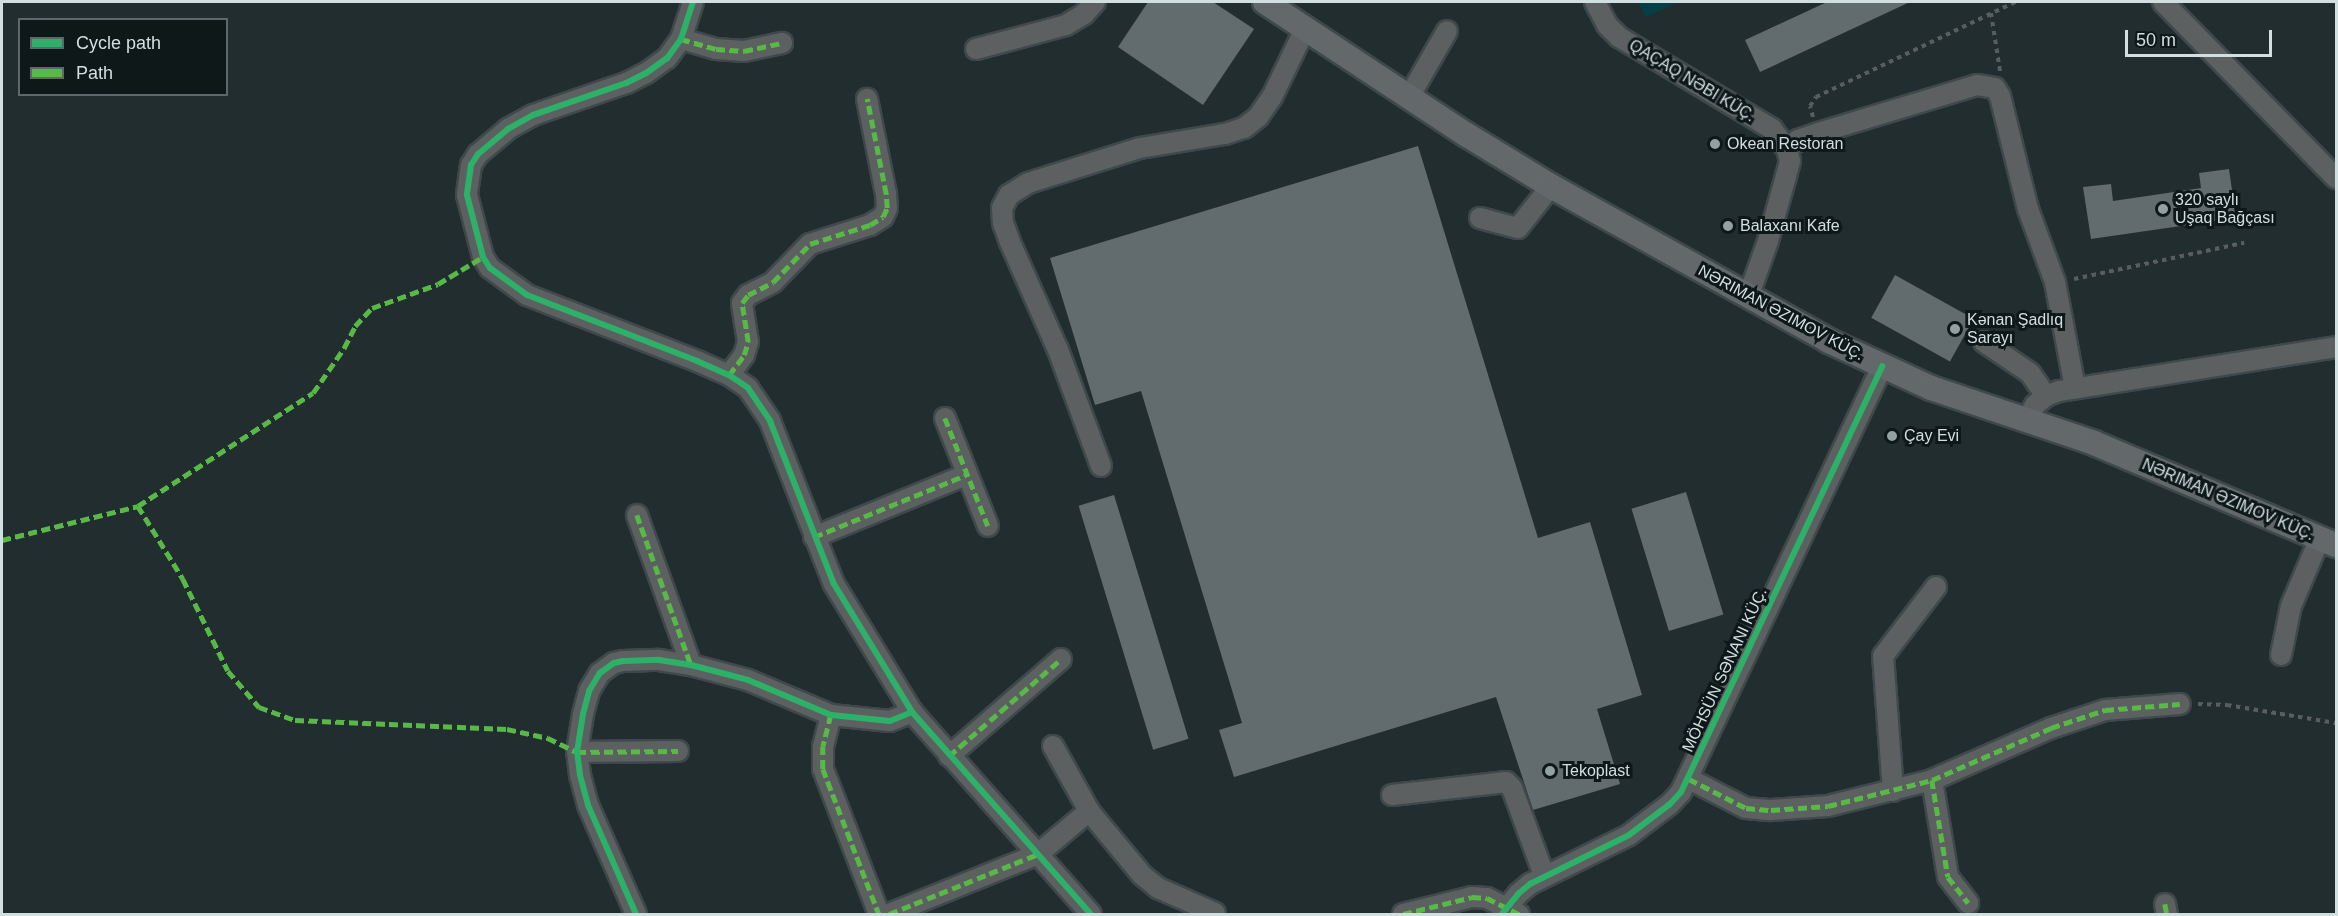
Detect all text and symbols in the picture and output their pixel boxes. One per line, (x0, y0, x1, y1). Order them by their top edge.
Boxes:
legend (18, 18, 228, 96)
scale bar (2128, 18, 2275, 56)
text: 50 m (2136, 30, 2176, 50)
text: Cycle path (76, 33, 161, 53)
street label: QAÇAQ NƏBI KÜÇ. (1626, 36, 1758, 126)
text: Path (76, 63, 113, 83)
place label: Okean Restoran (1727, 134, 1844, 154)
marker: Okean Restoran (1708, 137, 1722, 151)
place label: 320 saylı Uşaq Bağçası (2175, 190, 2275, 228)
marker: 320 saylı Uşaq Bağçası (2156, 202, 2170, 216)
place label: Balaxanı Kafe (1740, 216, 1840, 236)
marker: Balaxanı Kafe (1721, 219, 1735, 233)
street label: NƏRIMAN ƏZIMOV KÜÇ. (1695, 261, 1867, 365)
place label: Kənan Şadlıq Sarayı (1967, 310, 2063, 348)
marker: Kənan Şadlıq Sarayı (1948, 322, 1962, 336)
place label: Çay Evi (1904, 426, 1959, 446)
marker: Çay Evi (1885, 429, 1899, 443)
street label: NƏRIMAN ƏZIMOV KÜÇ. (2139, 455, 2317, 545)
street label: MÖHSÜN SƏNANI KÜÇ. (1678, 585, 1772, 755)
place label: Tekoplast (1562, 761, 1630, 781)
marker: Tekoplast (1543, 764, 1557, 778)

